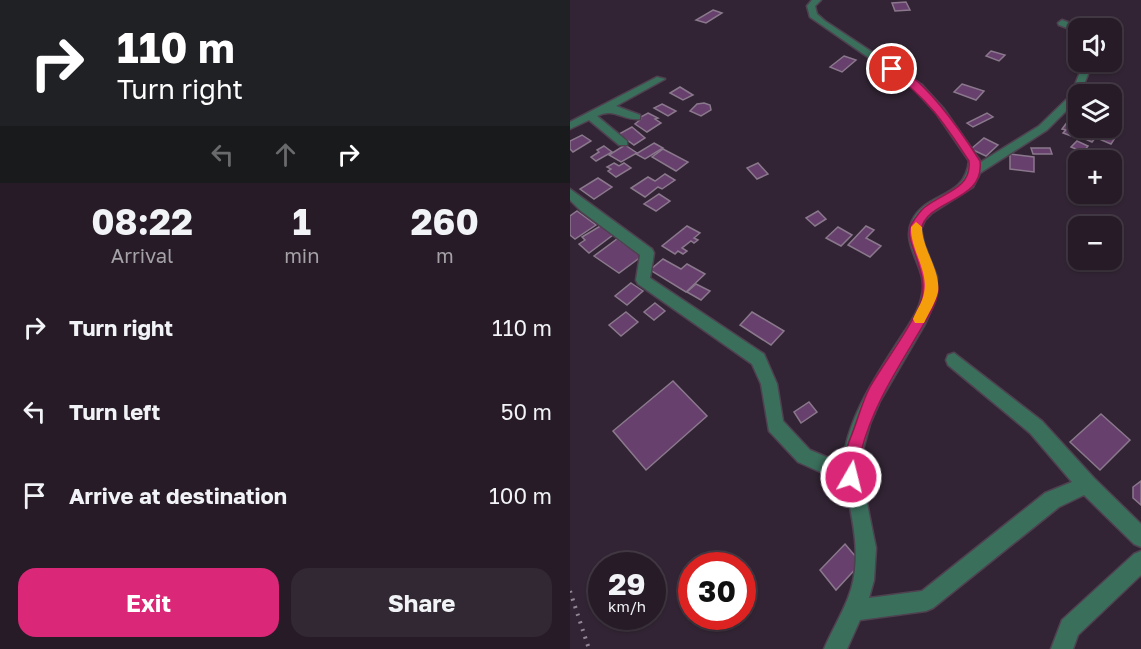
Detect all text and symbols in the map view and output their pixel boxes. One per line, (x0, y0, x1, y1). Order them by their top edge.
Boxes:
map controls (1068, 18, 1122, 270)
button: sound (1068, 18, 1122, 72)
text: 110 m (117, 22, 235, 72)
icon: right (18, 24, 96, 102)
pin (866, 43, 917, 94)
icon: arrive (875, 52, 908, 85)
text: Turn right (117, 73, 243, 105)
button: layers (1068, 84, 1122, 138)
icon: left (206, 138, 239, 171)
icon: ahead (269, 138, 302, 171)
icon: right (332, 138, 365, 171)
button: + (1068, 150, 1122, 204)
text: 08:22 (91, 200, 193, 243)
text: 1 (293, 200, 311, 243)
text: 260 (411, 200, 479, 243)
button: − (1068, 216, 1122, 270)
text: Arrival (111, 243, 173, 267)
text: min (284, 243, 320, 267)
text: m (436, 243, 454, 267)
icon: right (18, 311, 51, 344)
text: Turn right (69, 314, 173, 341)
text: 110 m (492, 314, 552, 341)
icon: left (18, 395, 51, 428)
text: Turn left (69, 398, 160, 425)
text: 50 m (501, 398, 552, 425)
position arrow (819, 445, 883, 509)
icon: arrive (18, 479, 51, 512)
text: Arrive at destination (69, 482, 287, 509)
text: 100 m (489, 482, 552, 509)
speed limit sign: 30 (678, 552, 756, 630)
text: 29 (608, 566, 646, 602)
button: Exit (18, 568, 279, 637)
button: Share (291, 568, 552, 637)
text: km/h (608, 597, 646, 615)

